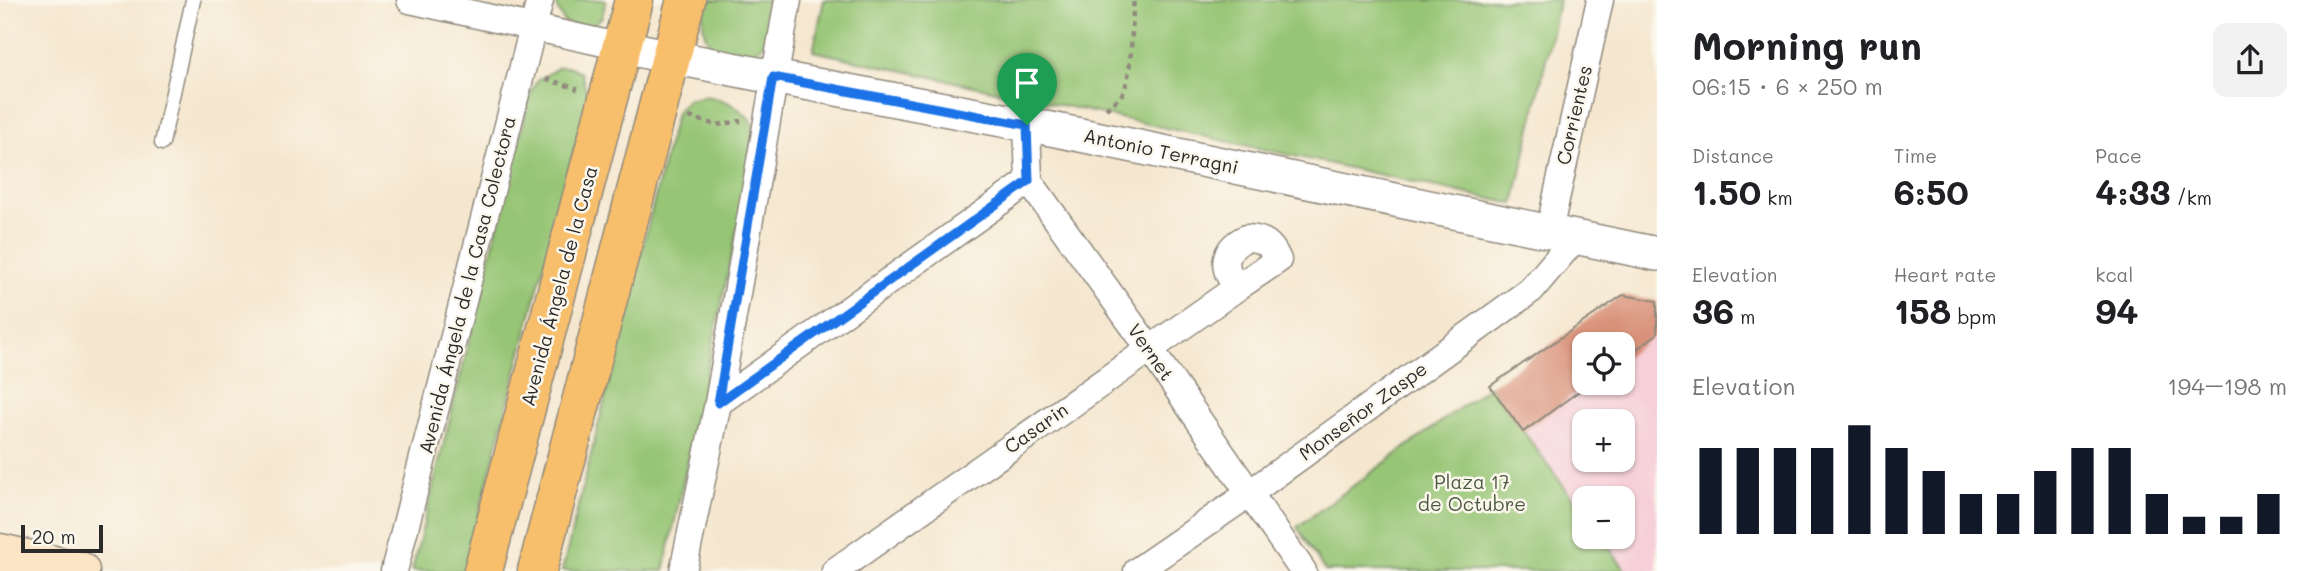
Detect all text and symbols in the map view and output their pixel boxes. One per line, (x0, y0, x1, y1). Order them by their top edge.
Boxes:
text: Morning run (1692, 20, 1922, 70)
button: share (2213, 23, 2287, 97)
pin (997, 53, 1057, 125)
street label: Corrientes (1550, 63, 1597, 167)
icon: arrive (1008, 64, 1046, 102)
text: 06:15 · 6 × 250 m (1692, 71, 1883, 101)
street label: Avenida Ángela de la Casa Colectora (412, 113, 521, 456)
street label: Antonio Terragni (1081, 122, 1241, 179)
text: Distance (1692, 143, 1774, 168)
text: Time (1894, 143, 1937, 168)
text: Pace (2095, 143, 2142, 168)
street label: Avenida Ángela de la Casa (514, 163, 603, 409)
text: 1.50 (1692, 168, 1761, 214)
text: 6:50 (1894, 168, 1969, 214)
text: 4:33 (2095, 168, 2171, 214)
text: km (1761, 185, 1793, 210)
text: /km (2171, 185, 2212, 210)
text: Elevation (1692, 262, 1777, 287)
text: Heart rate (1894, 262, 1996, 287)
text: kcal (2095, 262, 2133, 287)
text: 36 (1692, 287, 1734, 333)
text: 158 (1894, 287, 1951, 333)
text: 94 (2095, 287, 2139, 333)
text: m (1734, 304, 1755, 329)
text: bpm (1951, 304, 1996, 329)
street label: Vernet (1123, 318, 1180, 385)
map controls (1572, 332, 1635, 549)
button: locate (1572, 332, 1635, 395)
street label: Monseñor Zaspe (1294, 356, 1432, 466)
text: Elevation (1692, 371, 1795, 401)
text: 194–198 m (2167, 371, 2287, 401)
street label: Casarin (999, 397, 1073, 459)
button: + (1572, 409, 1635, 472)
park label: Plaza 17 de Octubre (1418, 469, 1526, 516)
button: − (1572, 486, 1635, 549)
scale bar (21, 522, 103, 554)
text: 20 m (32, 524, 76, 549)

